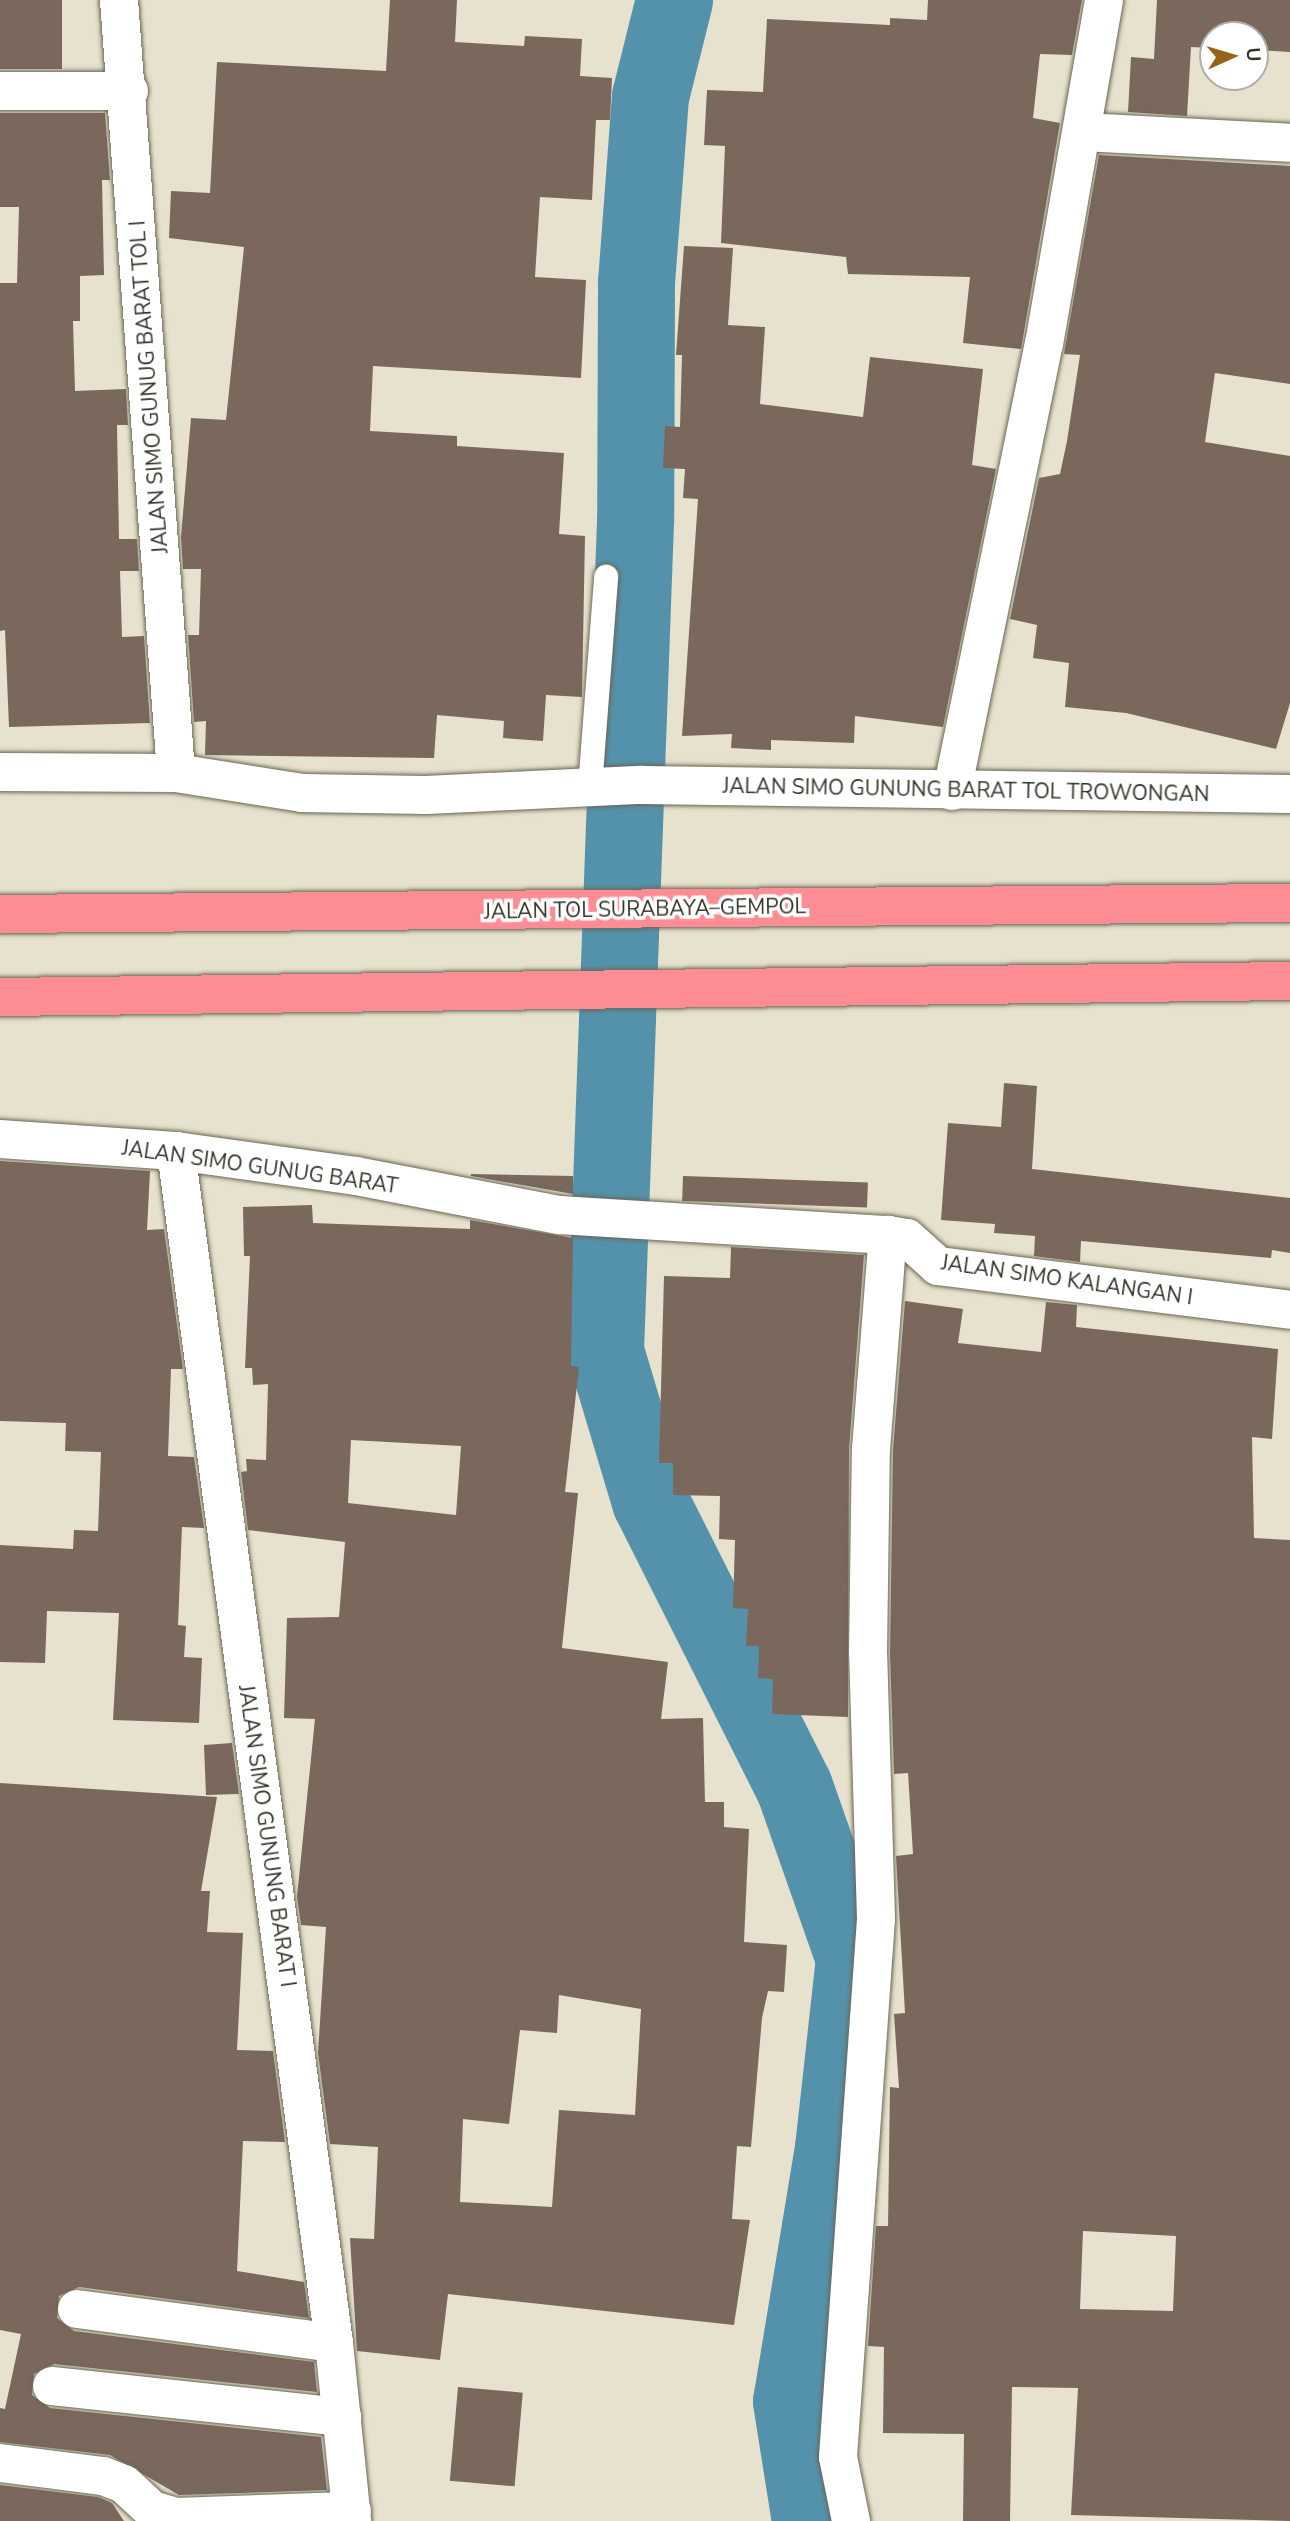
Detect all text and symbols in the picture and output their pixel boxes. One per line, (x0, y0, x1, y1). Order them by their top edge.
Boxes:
north arrow (1199, 21, 1269, 91)
text: U (1239, 47, 1266, 63)
street label: JALAN SIMO GUNUG BARAT TOL I (125, 220, 173, 554)
street label: JALAN SIMO GUNUNG BARAT TOL TROWONGAN (722, 773, 1210, 807)
street label: JALAN TOL SURABAYA–GEMPOL (484, 894, 806, 924)
street label: JALAN SIMO GUNUG BARAT (120, 1135, 400, 1199)
street label: JALAN SIMO KALANGAN I (940, 1250, 1194, 1310)
street label: JALAN SIMO GUNUNG BARAT I (233, 1683, 301, 1989)

